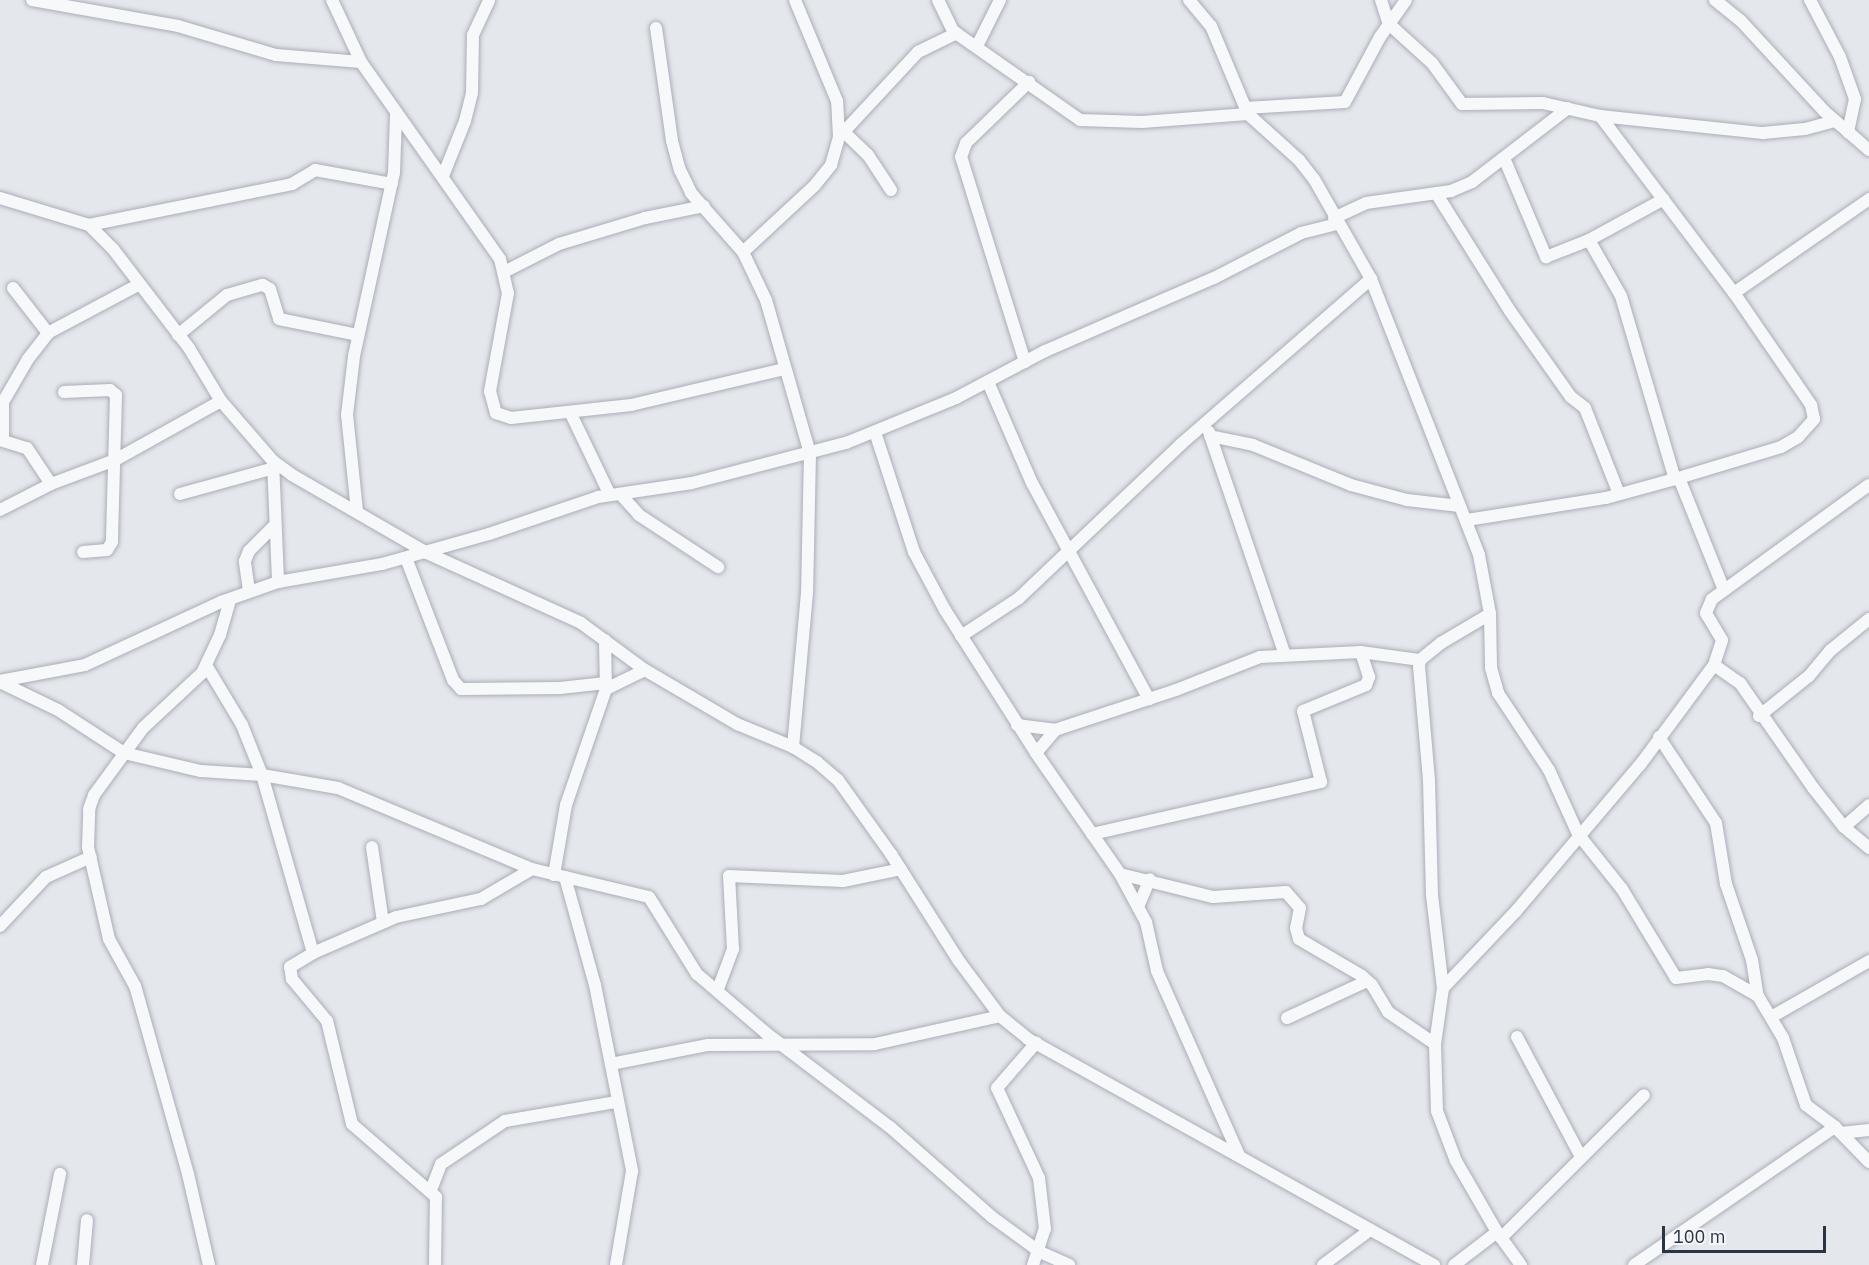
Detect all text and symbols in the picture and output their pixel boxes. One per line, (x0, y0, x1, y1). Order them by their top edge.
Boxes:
scale bar (1665, 1214, 1828, 1252)
text: 100 m (1673, 1225, 1725, 1248)

